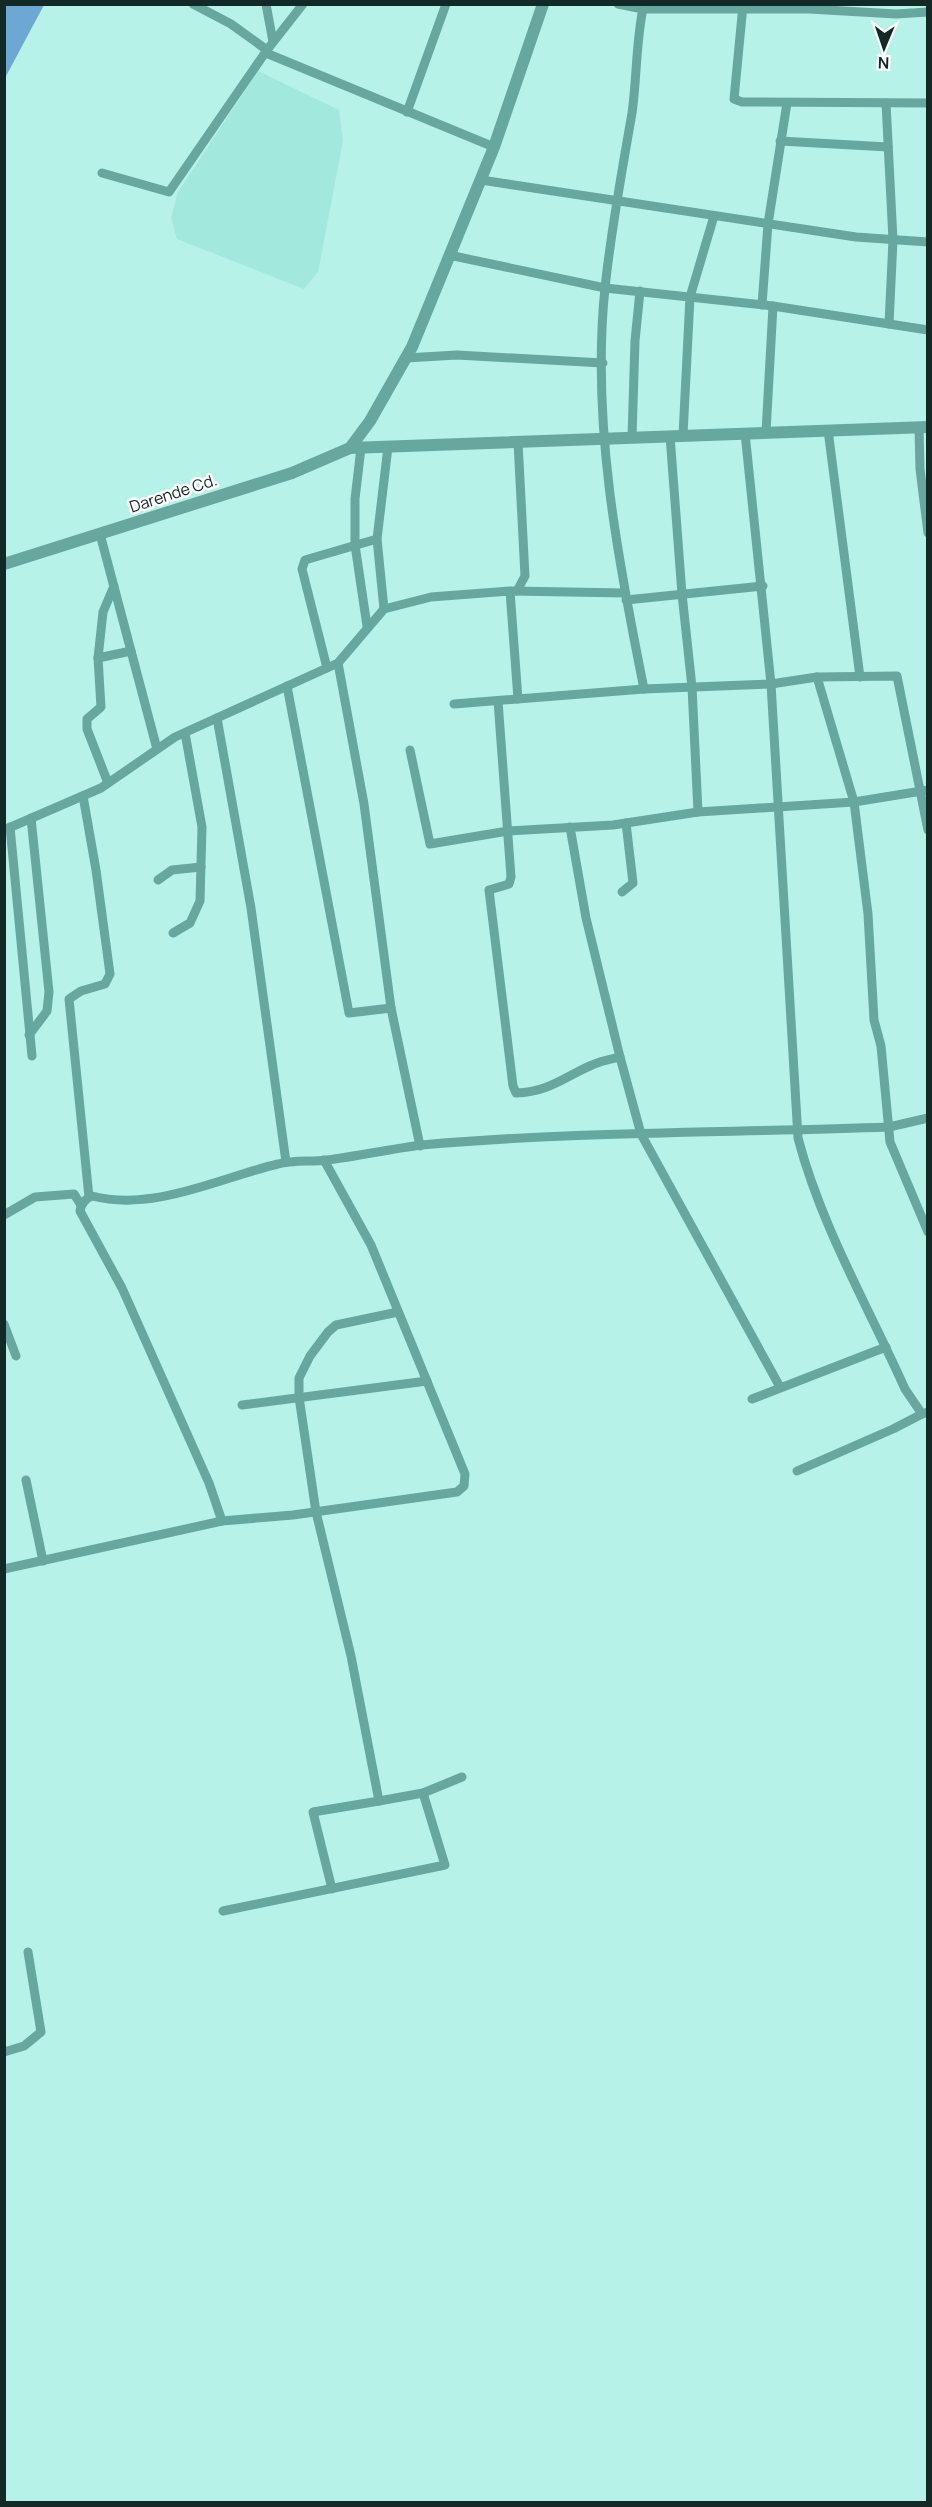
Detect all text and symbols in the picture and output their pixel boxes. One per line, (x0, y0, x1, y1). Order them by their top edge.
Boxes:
north arrow (854, 18, 914, 78)
text: N (877, 52, 890, 74)
street label: Darende Cd. (126, 469, 220, 517)

